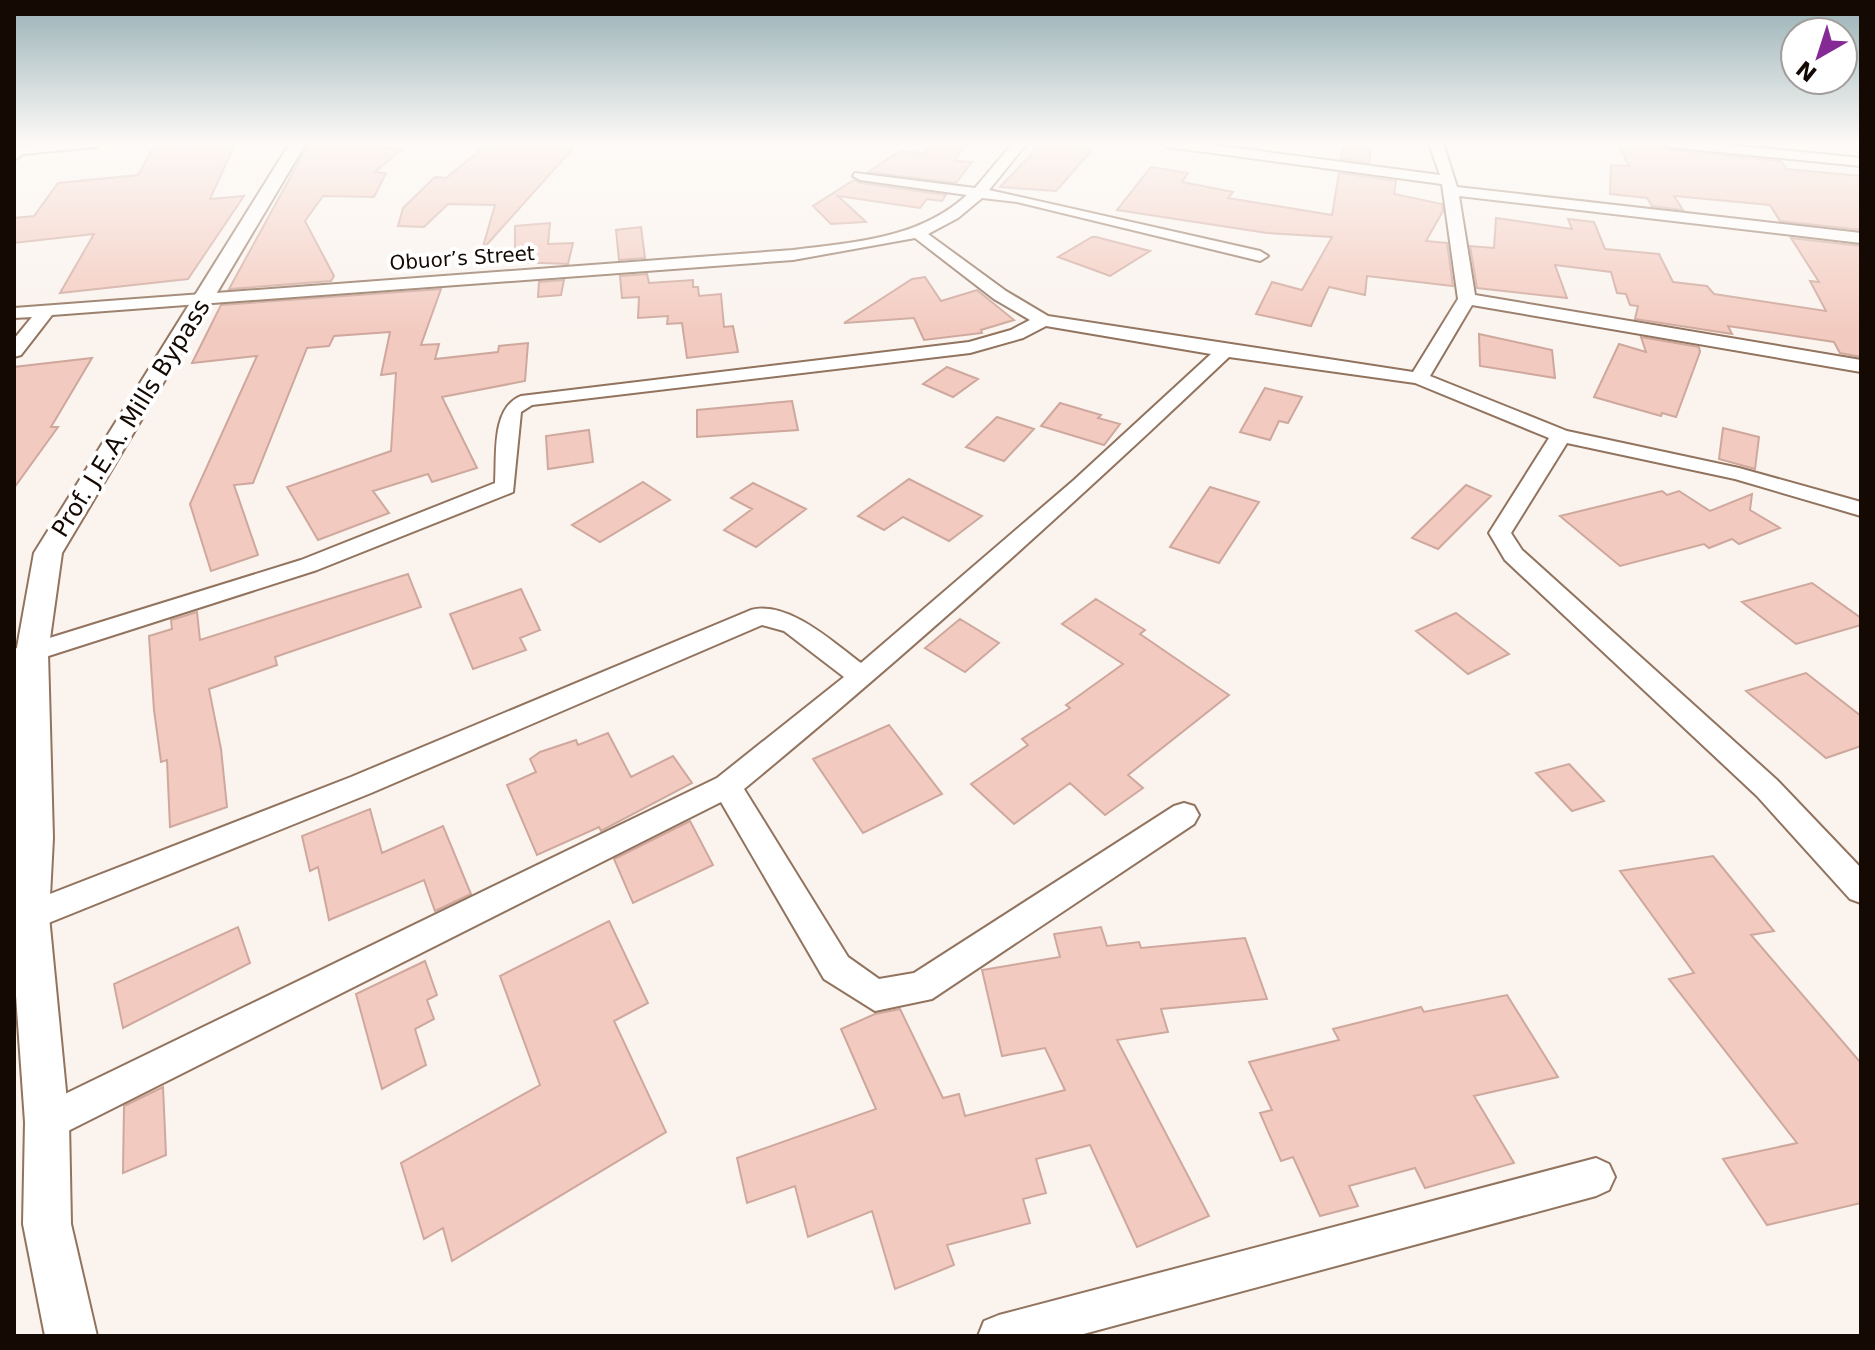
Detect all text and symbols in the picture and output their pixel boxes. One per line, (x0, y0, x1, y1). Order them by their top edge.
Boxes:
north arrow (1779, 16, 1859, 96)
text: N (1792, 56, 1822, 87)
street label: Obuor’s Street (389, 241, 536, 275)
street label: Prof. J.E.A. Mills Bypass (46, 294, 216, 542)

